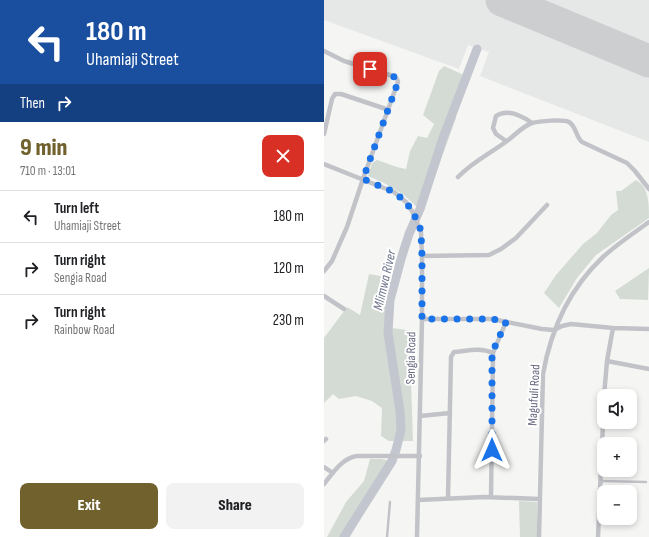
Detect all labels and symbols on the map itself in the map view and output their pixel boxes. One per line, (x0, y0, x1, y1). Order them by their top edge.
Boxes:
pin (353, 52, 387, 86)
water label: Mlimwa River (369, 247, 400, 312)
street label: Sengia Road (403, 332, 419, 385)
street label: Magufuli Road (524, 364, 544, 426)
position arrow (471, 429, 513, 471)

